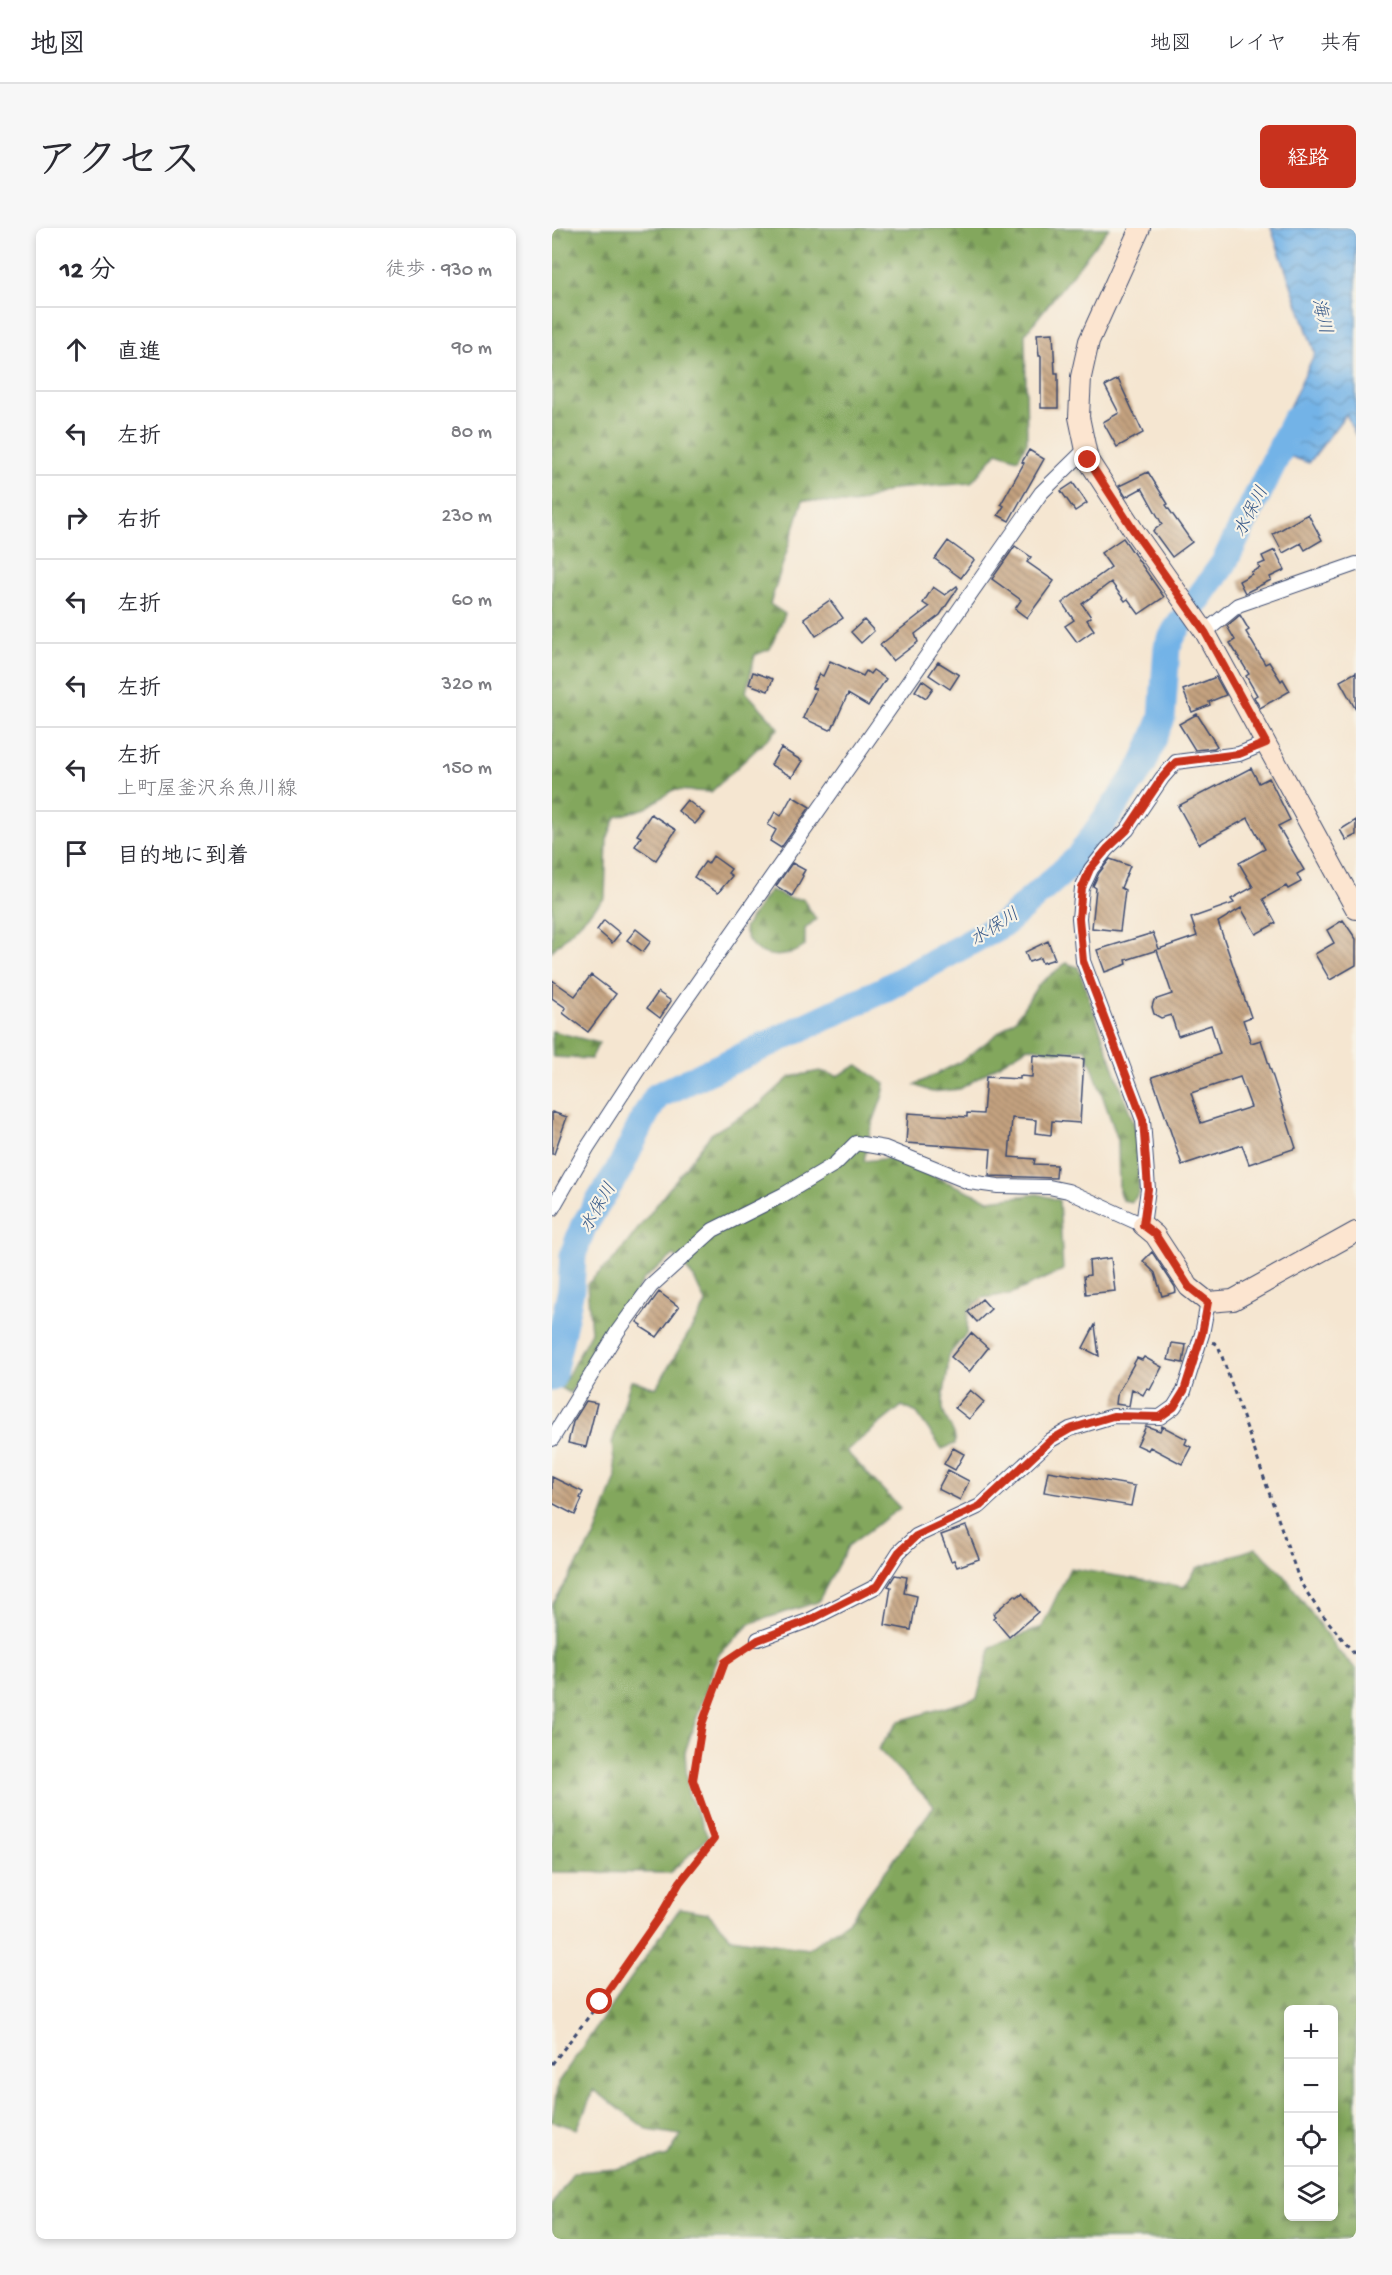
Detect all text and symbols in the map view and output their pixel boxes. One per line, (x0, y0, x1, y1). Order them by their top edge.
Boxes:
text: 地図 (30, 30, 86, 63)
text: 地図 (1150, 33, 1192, 58)
text: レイヤ (1225, 33, 1287, 58)
text: 共有 (1320, 33, 1362, 58)
button: 経路 (1260, 125, 1356, 188)
text: アクセス (36, 140, 201, 189)
text: 12 分 (60, 257, 115, 288)
text: 徒歩 · 930 m (386, 260, 492, 283)
water label: 海川 (1306, 296, 1336, 336)
icon: ahead (60, 333, 93, 366)
text: 90 m (452, 338, 492, 361)
text: 直進 (117, 341, 161, 367)
icon: left (60, 417, 93, 450)
text: 80 m (451, 422, 492, 445)
text: 左折 (117, 425, 161, 451)
route end (1074, 446, 1100, 472)
water label: 水保川 (1230, 483, 1274, 541)
icon: right (60, 501, 93, 534)
text: 230 m (442, 506, 492, 529)
text: 右折 (117, 509, 161, 535)
icon: left (60, 585, 93, 618)
text: 60 m (452, 590, 492, 613)
text: 左折 (117, 593, 161, 619)
icon: left (60, 669, 93, 702)
text: 320 m (442, 674, 492, 697)
text: 左折 (117, 677, 161, 703)
text: 左折 (117, 745, 161, 771)
icon: left (60, 753, 93, 786)
text: 150 m (443, 758, 492, 781)
text: 上町屋釜沢糸魚川線 (117, 779, 297, 802)
icon: arrive (60, 837, 93, 870)
text: 目的地に到着 (117, 845, 249, 871)
water label: 水保川 (966, 904, 1024, 952)
water label: 水保川 (576, 1179, 622, 1237)
route start (586, 1988, 612, 2014)
map controls (1284, 2005, 1338, 2221)
button: + (1284, 2005, 1338, 2059)
button: − (1284, 2059, 1338, 2113)
button: locate (1284, 2113, 1338, 2167)
button: layers (1284, 2167, 1338, 2221)

